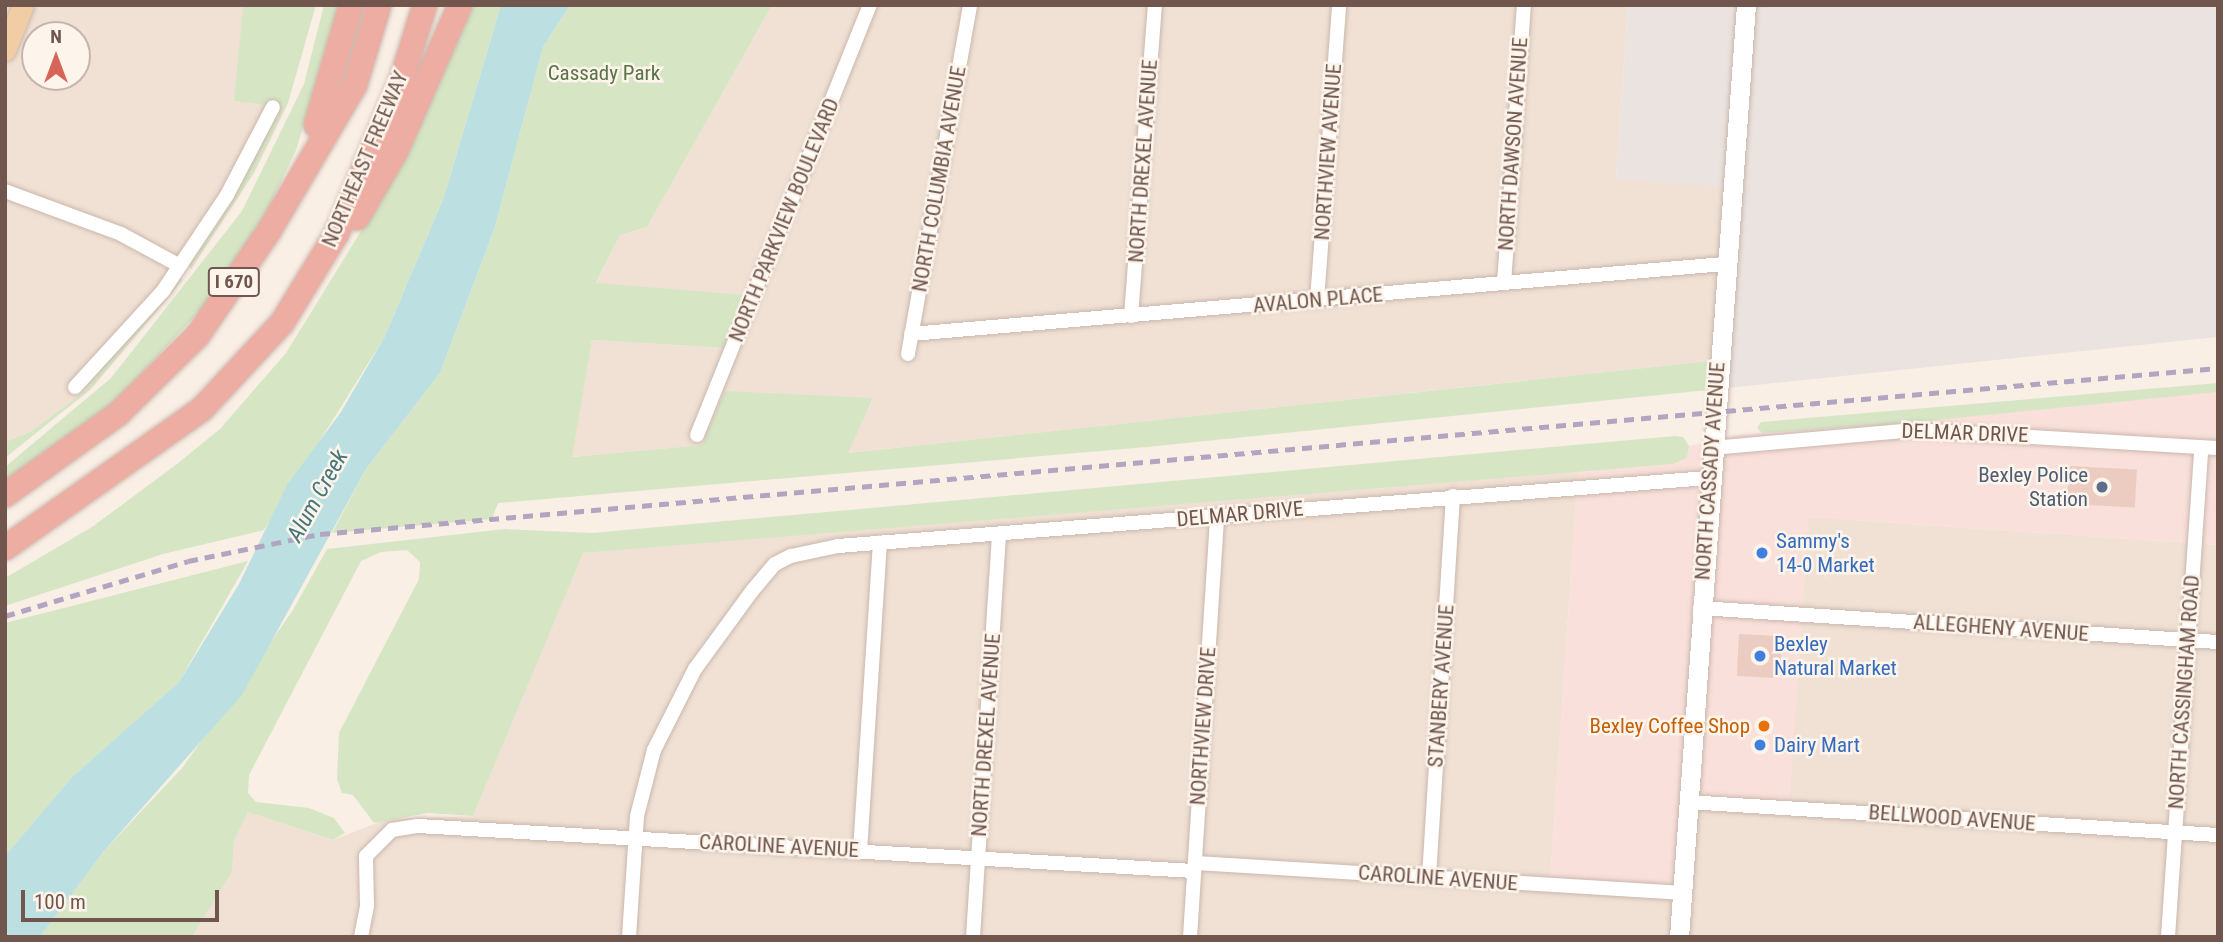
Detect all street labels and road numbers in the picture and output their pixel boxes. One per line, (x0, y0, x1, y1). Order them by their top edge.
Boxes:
street label: NORTH DAWSON AVENUE (1493, 36, 1533, 252)
street label: NORTH DREXEL AVENUE (1123, 58, 1163, 264)
street label: NORTHVIEW AVENUE (1309, 63, 1347, 241)
street label: NORTH COLUMBIA AVENUE (907, 64, 971, 294)
street label: NORTHEAST FREEWAY (316, 67, 414, 251)
street label: NORTH PARKVIEW BOULEVARD (724, 95, 844, 345)
road number: I 670 (208, 266, 260, 298)
street label: AVALON PLACE (1252, 282, 1384, 318)
street label: NORTH CASSADY AVENUE (1690, 361, 1730, 581)
street label: DELMAR DRIVE (1901, 418, 2029, 448)
street label: DELMAR DRIVE (1176, 496, 1304, 532)
street label: NORTH CASSINGHAM ROAD (2163, 574, 2205, 810)
street label: STANBERY AVENUE (1423, 604, 1459, 768)
street label: ALLEGHENY AVENUE (1913, 609, 2089, 647)
street label: NORTH DREXEL AVENUE (966, 632, 1006, 838)
street label: NORTHVIEW DRIVE (1185, 646, 1221, 806)
street label: BELLWOOD AVENUE (1868, 800, 2036, 836)
street label: CAROLINE AVENUE (698, 829, 860, 863)
street label: CAROLINE AVENUE (1357, 860, 1519, 896)

